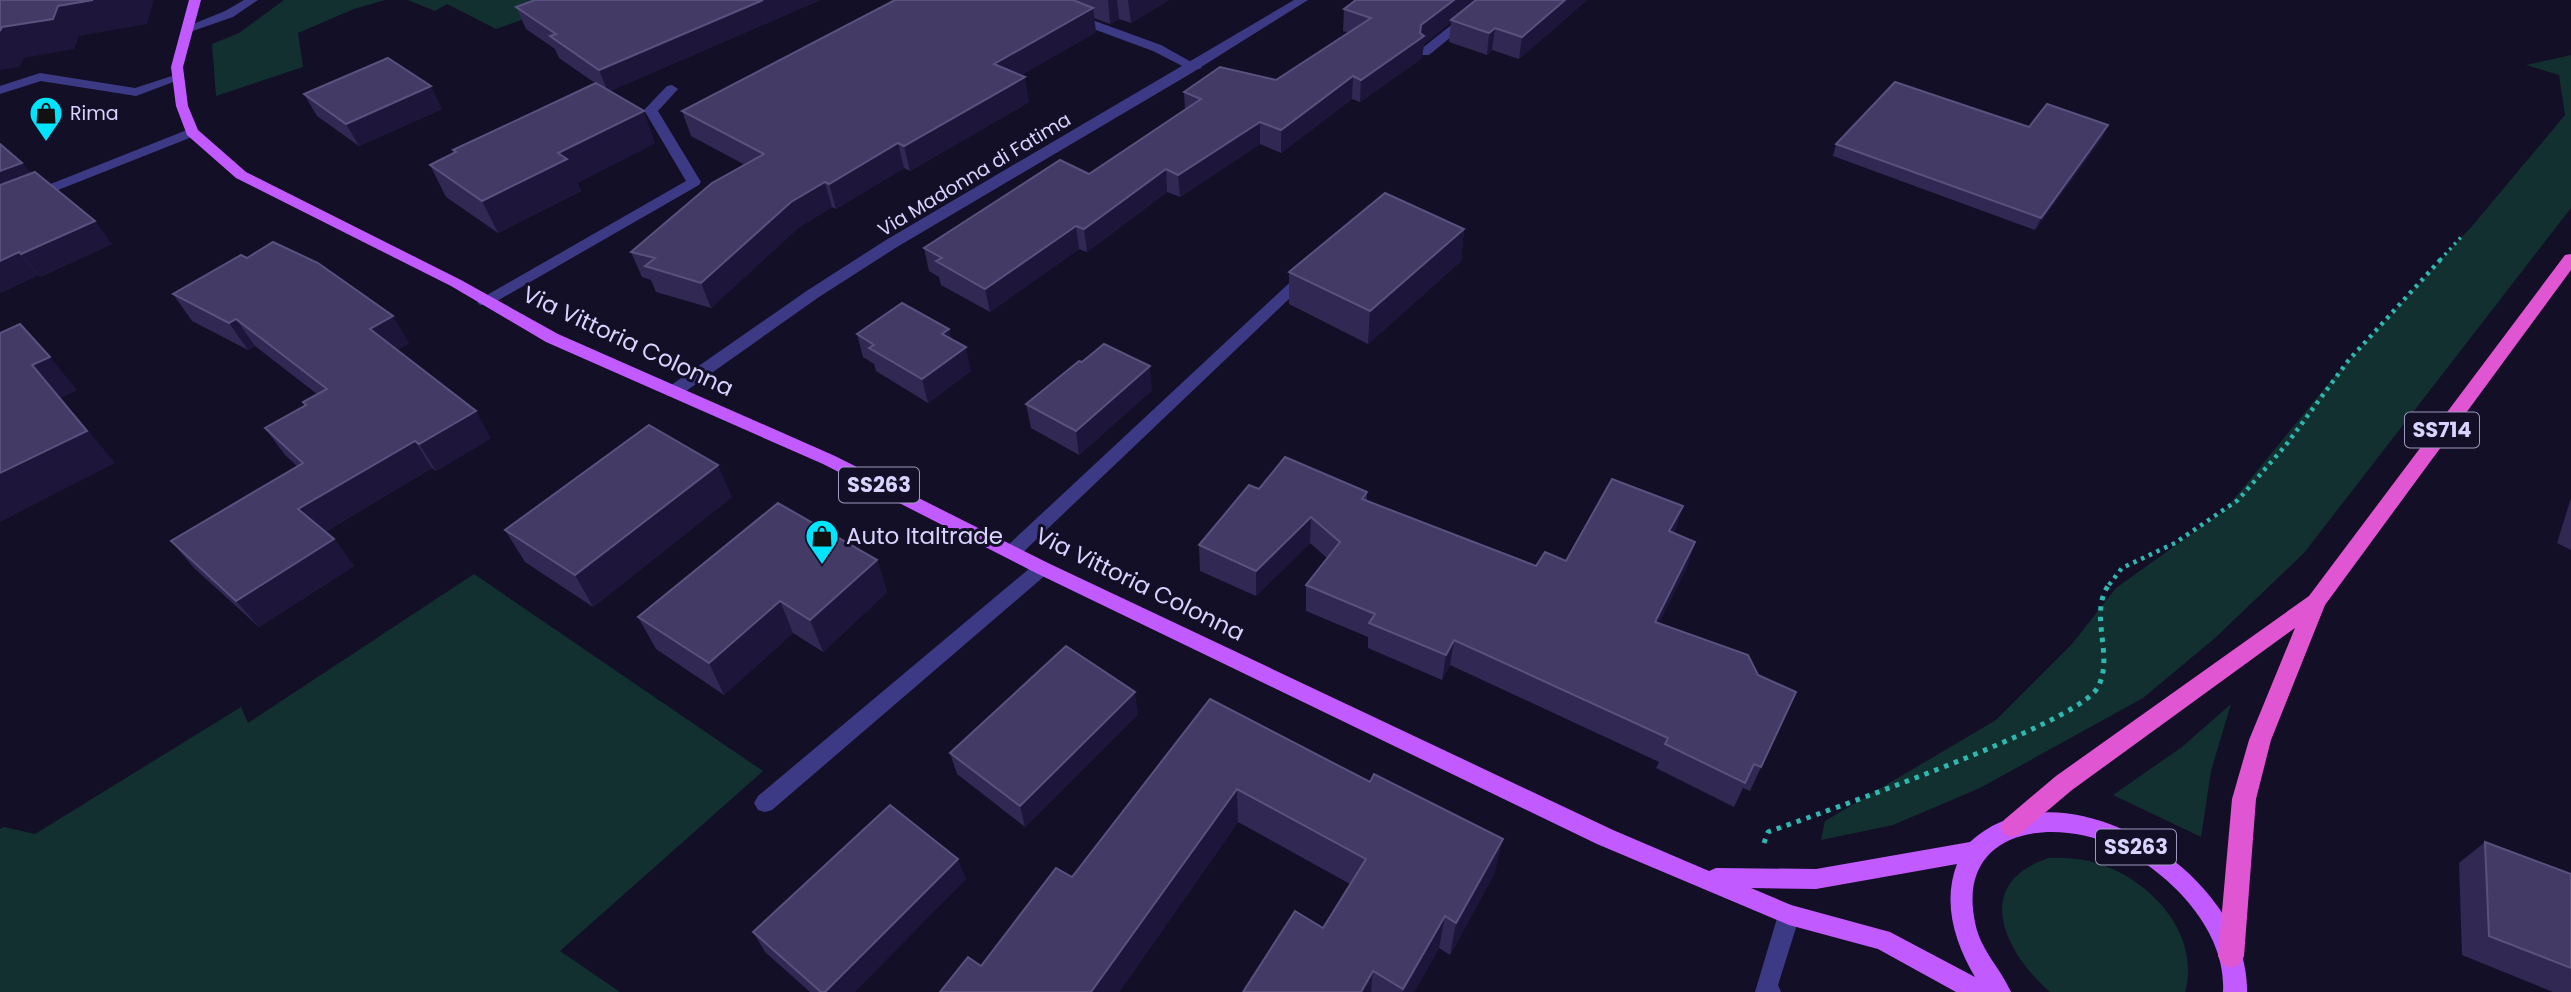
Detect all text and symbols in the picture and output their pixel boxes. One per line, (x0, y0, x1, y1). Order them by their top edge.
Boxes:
shop icon: Rima (27, 94, 65, 143)
place label: Rima (70, 100, 119, 127)
street label: Via Madonna di Fatima (873, 106, 1076, 243)
street label: Via Vittoria Colonna (517, 278, 739, 404)
road number: SS714 (2405, 412, 2479, 448)
road number: SS263 (839, 468, 919, 503)
shop icon: Auto Italtrade (803, 517, 841, 566)
street label: Via Vittoria Colonna (1030, 519, 1250, 649)
place label: Auto Italtrade (846, 520, 1003, 552)
road number: SS263 (2096, 830, 2176, 864)

